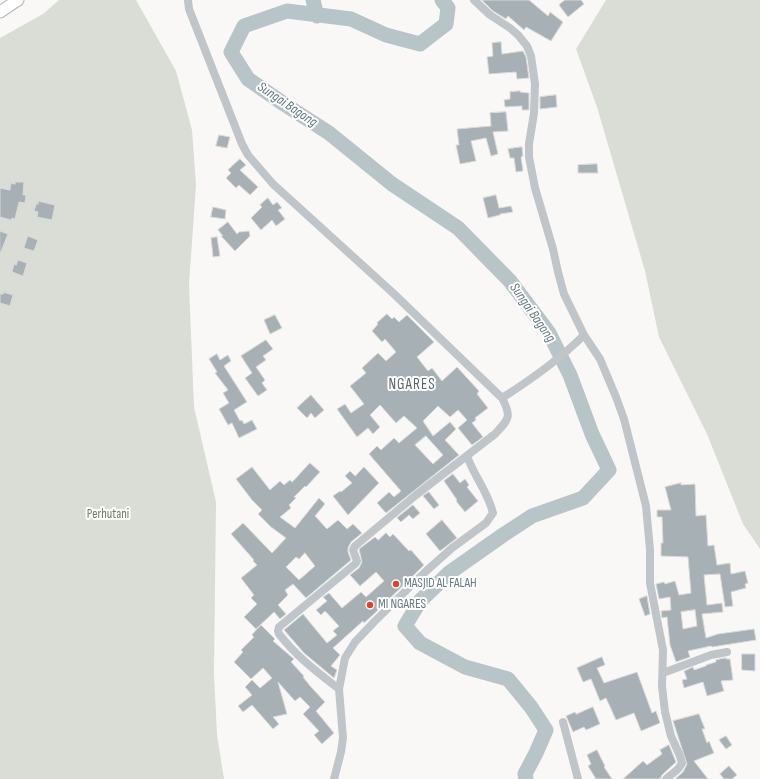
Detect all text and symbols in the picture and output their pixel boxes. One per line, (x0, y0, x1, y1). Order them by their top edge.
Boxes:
water label: Sungai Bagong (254, 79, 320, 131)
water label: Sungai Bagong (506, 280, 558, 346)
district label: NGARES (388, 376, 436, 394)
park label: Perhutani (87, 507, 129, 523)
place label: MASJID AL FALAH (404, 576, 477, 592)
marker: MASJID AL FALAH (391, 579, 401, 589)
place label: MI NGARES (378, 597, 426, 613)
marker: MI NGARES (365, 600, 375, 610)

